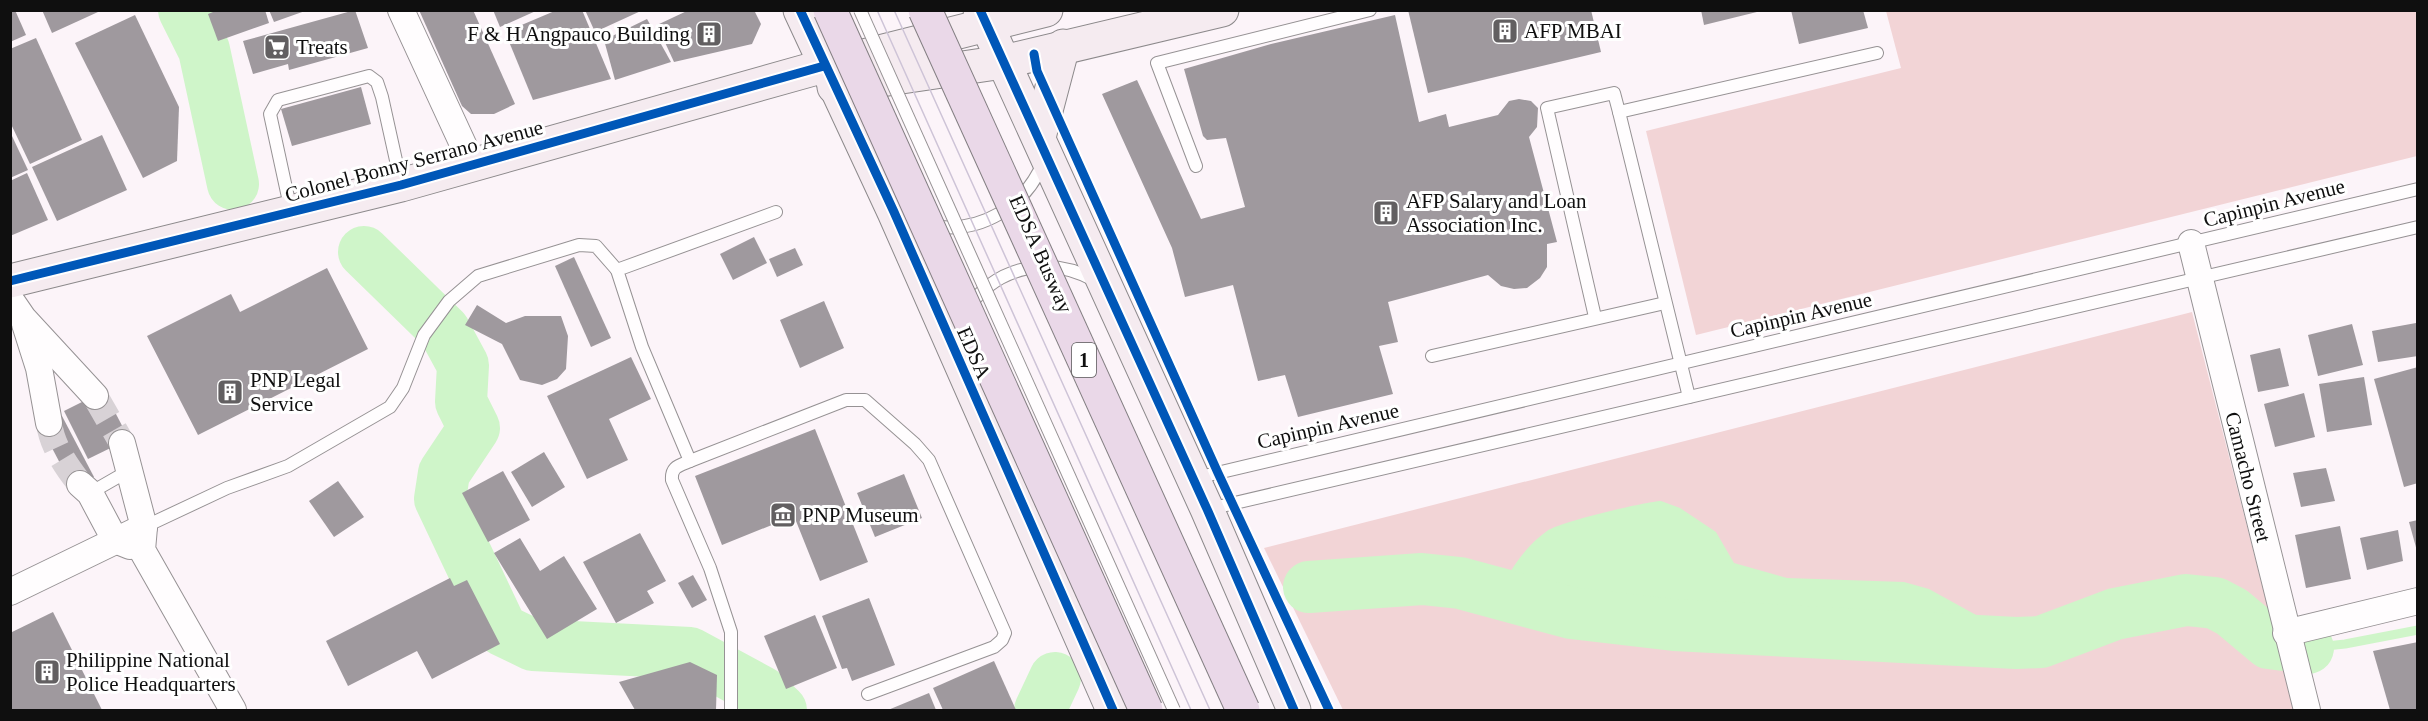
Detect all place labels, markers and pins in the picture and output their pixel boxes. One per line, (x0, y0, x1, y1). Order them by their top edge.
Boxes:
building icon: AFP MBAI (1490, 16, 1520, 46)
building icon: F & H Angpauco Building (694, 19, 724, 49)
place label: AFP MBAI (1524, 19, 1622, 43)
place label: F & H Angpauco Building (467, 22, 690, 46)
supermarket icon: Treats (262, 32, 292, 62)
place label: Treats (296, 35, 348, 59)
place label: AFP Salary and Loan Association Inc. (1406, 189, 1587, 237)
building icon: AFP Salary and Loan Association Inc. (1371, 198, 1401, 228)
place label: PNP Legal Service (250, 368, 341, 416)
building icon: PNP Legal Service (215, 377, 245, 407)
museum icon: PNP Museum (768, 500, 798, 530)
place label: PNP Museum (802, 503, 919, 527)
place label: Philippine National Police Headquarters (66, 648, 236, 696)
building icon: Philippine National Police Headquarters (32, 657, 62, 687)

